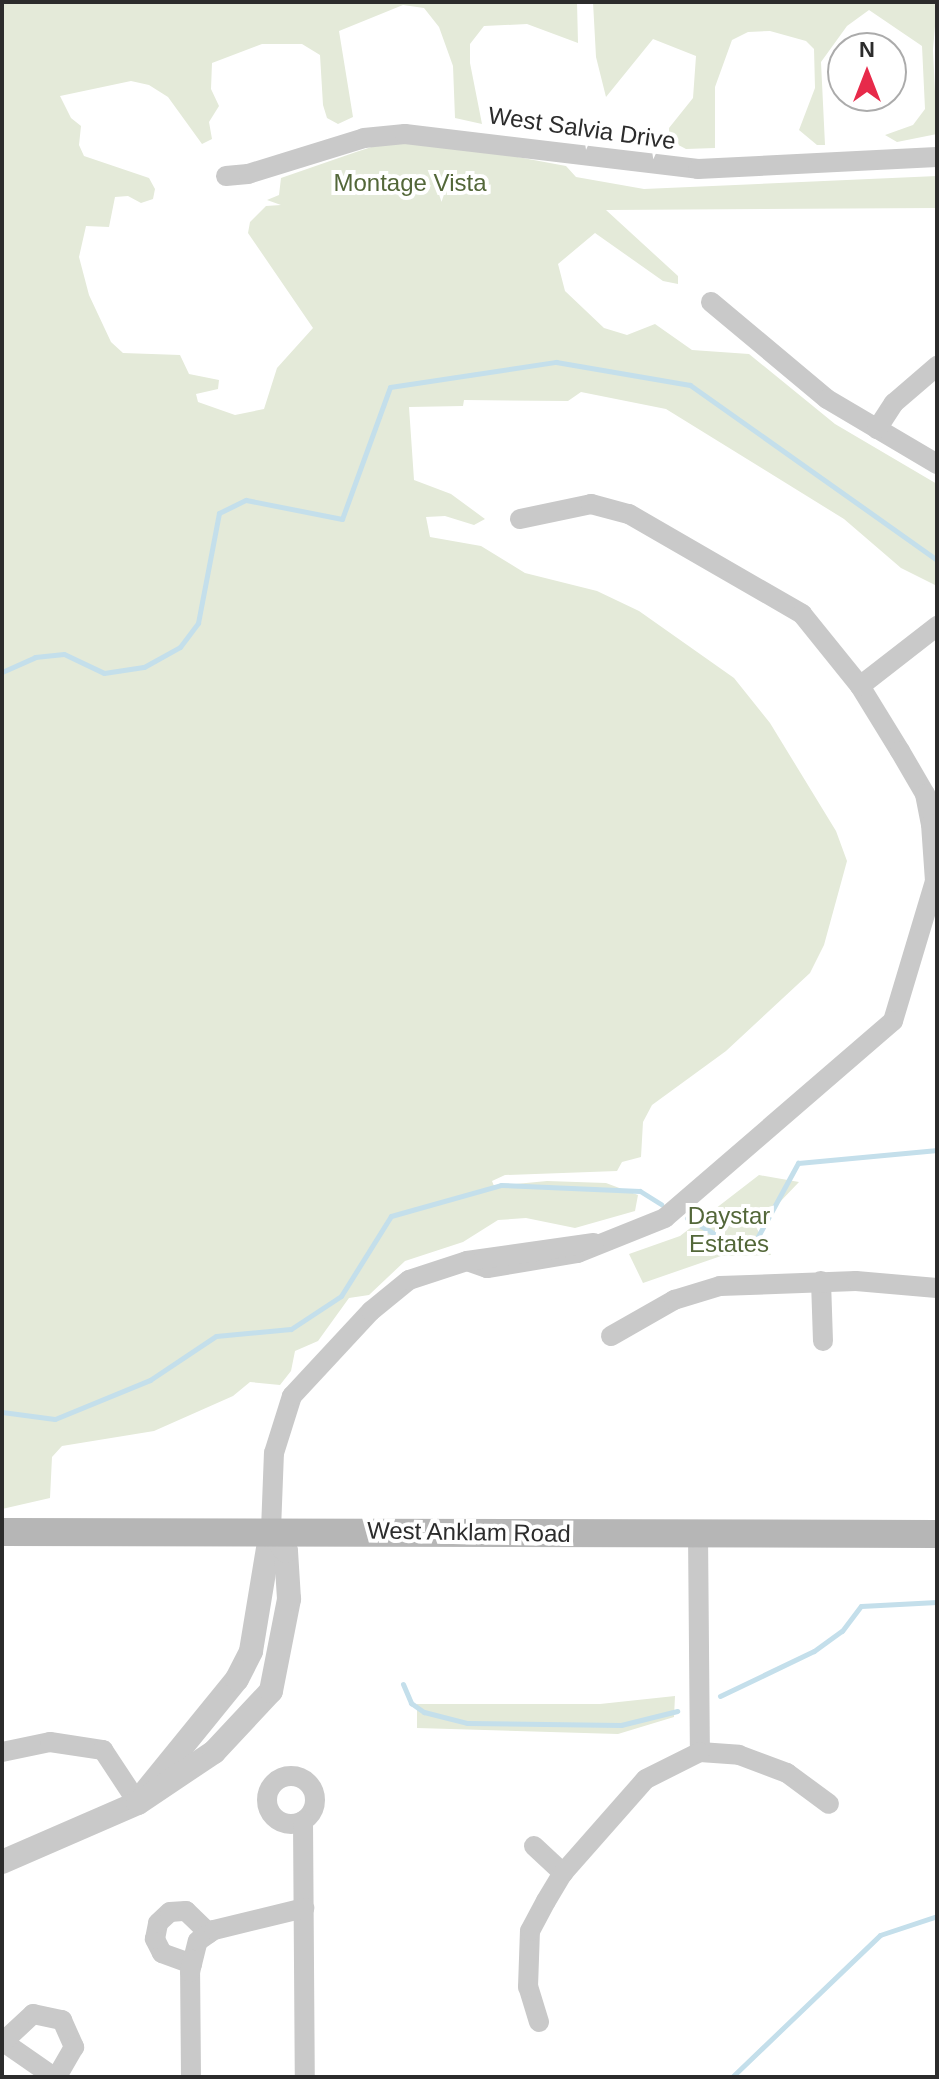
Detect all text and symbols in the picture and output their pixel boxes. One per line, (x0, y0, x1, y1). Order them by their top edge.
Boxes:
north arrow (827, 32, 907, 112)
text: N (859, 37, 875, 62)
street label: West Salvia Drive (486, 101, 678, 155)
park label: Montage Vista (334, 169, 486, 197)
park label: Daystar Estates (688, 1202, 770, 1258)
street label: West Anklam Road (366, 1516, 572, 1548)

